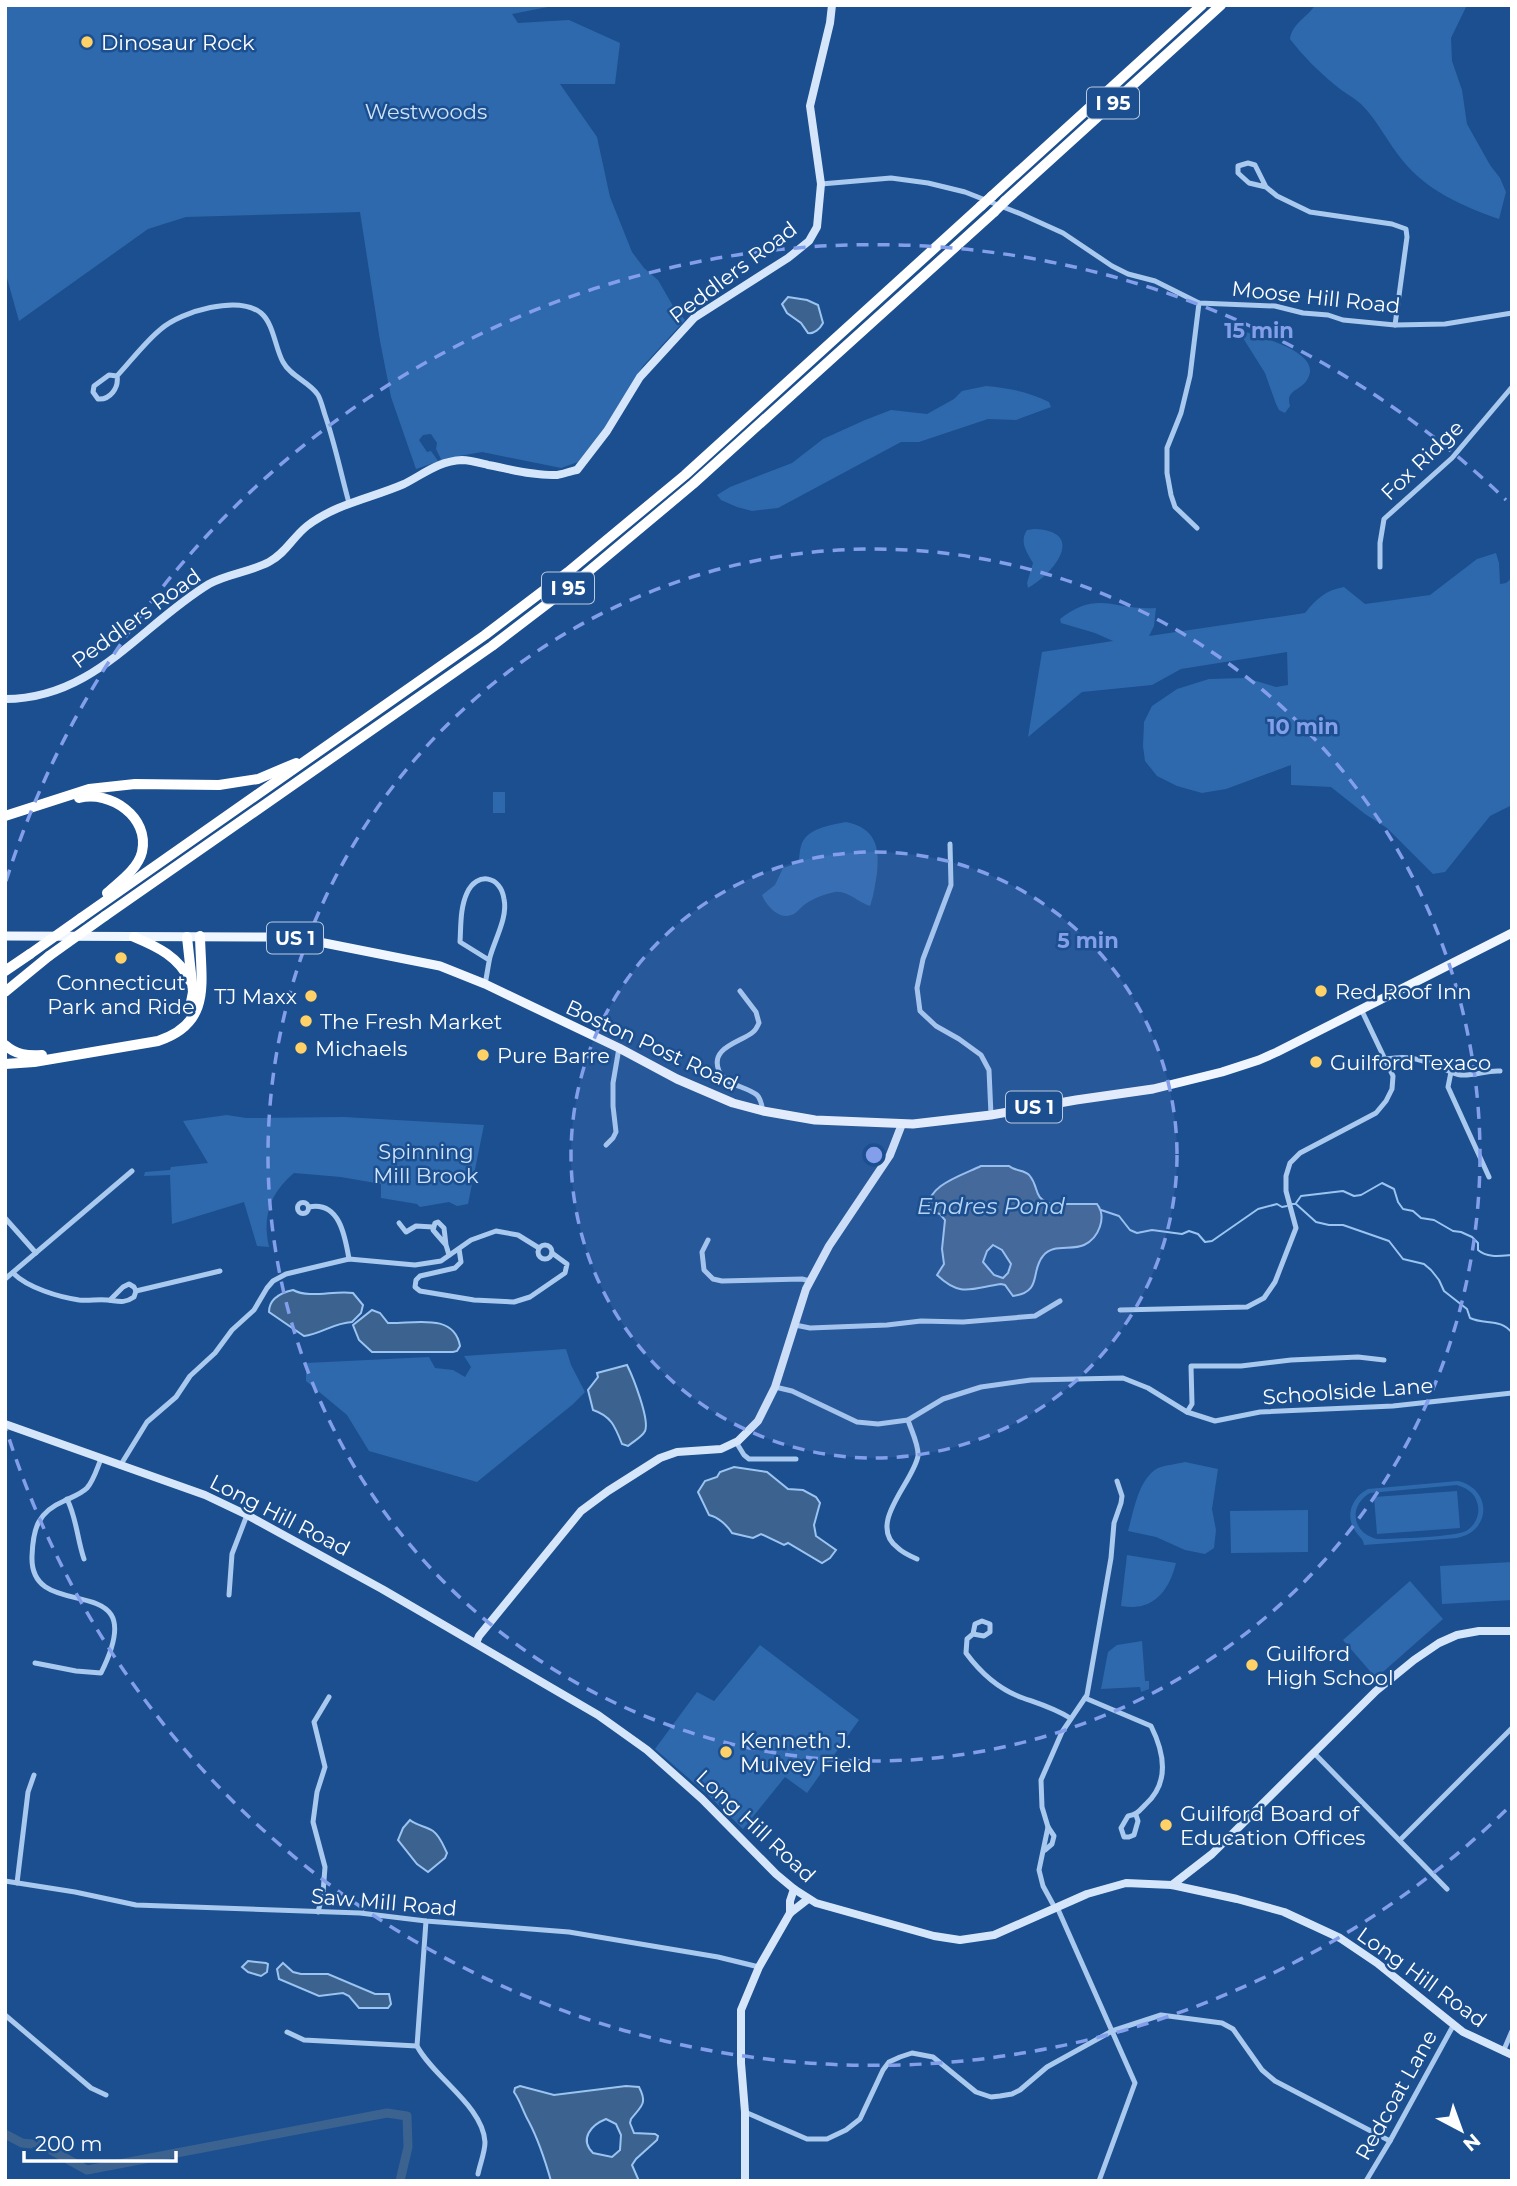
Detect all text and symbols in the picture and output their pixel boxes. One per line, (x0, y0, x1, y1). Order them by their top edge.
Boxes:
place label: Dinosaur Rock (101, 30, 255, 55)
marker: Dinosaur Rock (79, 34, 95, 50)
road number: I 95 (1087, 88, 1139, 118)
park label: Westwoods (365, 99, 487, 124)
street label: Peddlers Road (664, 216, 802, 328)
street label: Moose Hill Road (1231, 276, 1401, 318)
text: 15 min (1224, 318, 1294, 343)
street label: Fox Ridge (1376, 415, 1468, 505)
street label: Peddlers Road (67, 563, 205, 673)
road number: I 95 (542, 572, 594, 604)
text: 10 min (1267, 714, 1339, 739)
road number: US 1 (267, 922, 323, 954)
text: 5 min (1057, 928, 1119, 953)
marker: Connecticut Park and Ride (113, 950, 129, 966)
place label: Connecticut Park and Ride (47, 970, 195, 1019)
place label: Red Roof Inn (1335, 979, 1471, 1004)
marker: Red Roof Inn (1313, 983, 1329, 999)
place label: TJ Maxx (214, 984, 297, 1009)
marker: TJ Maxx (303, 988, 319, 1004)
street label: Boston Post Road (562, 994, 742, 1096)
place label: The Fresh Market (320, 1009, 502, 1034)
marker: The Fresh Market (298, 1013, 314, 1029)
place label: Michaels (315, 1036, 408, 1061)
marker: Michaels (293, 1040, 309, 1056)
place label: Pure Barre (497, 1043, 610, 1068)
marker: Pure Barre (475, 1047, 491, 1063)
place label: Guilford Texaco (1330, 1050, 1491, 1075)
marker: Guilford Texaco (1308, 1054, 1324, 1070)
road number: US 1 (1006, 1092, 1062, 1122)
park label: Spinning Mill Brook (373, 1139, 479, 1188)
centre of rings (862, 1143, 886, 1167)
water label: Endres Pond (917, 1192, 1066, 1220)
street label: Schoolside Lane (1262, 1373, 1434, 1409)
street label: Long Hill Road (206, 1469, 354, 1561)
place label: Guilford High School (1266, 1641, 1394, 1690)
marker: Guilford High School (1244, 1657, 1260, 1673)
place label: Kenneth J. Mulvey Field (740, 1728, 872, 1777)
marker: Kenneth J. Mulvey Field (718, 1744, 734, 1760)
street label: Long Hill Road (691, 1764, 821, 1888)
place label: Guilford Board of Education Offices (1180, 1801, 1366, 1850)
marker: Guilford Board of Education Offices (1158, 1817, 1174, 1833)
street label: Saw Mill Road (310, 1883, 458, 1921)
street label: Long Hill Road (1352, 1922, 1492, 2032)
street label: Redcoat Lane (1350, 2026, 1442, 2164)
north arrow (1426, 2095, 1496, 2165)
scale bar (24, 2120, 177, 2164)
text: N (1458, 2129, 1485, 2156)
text: 200 m (35, 2131, 102, 2156)

